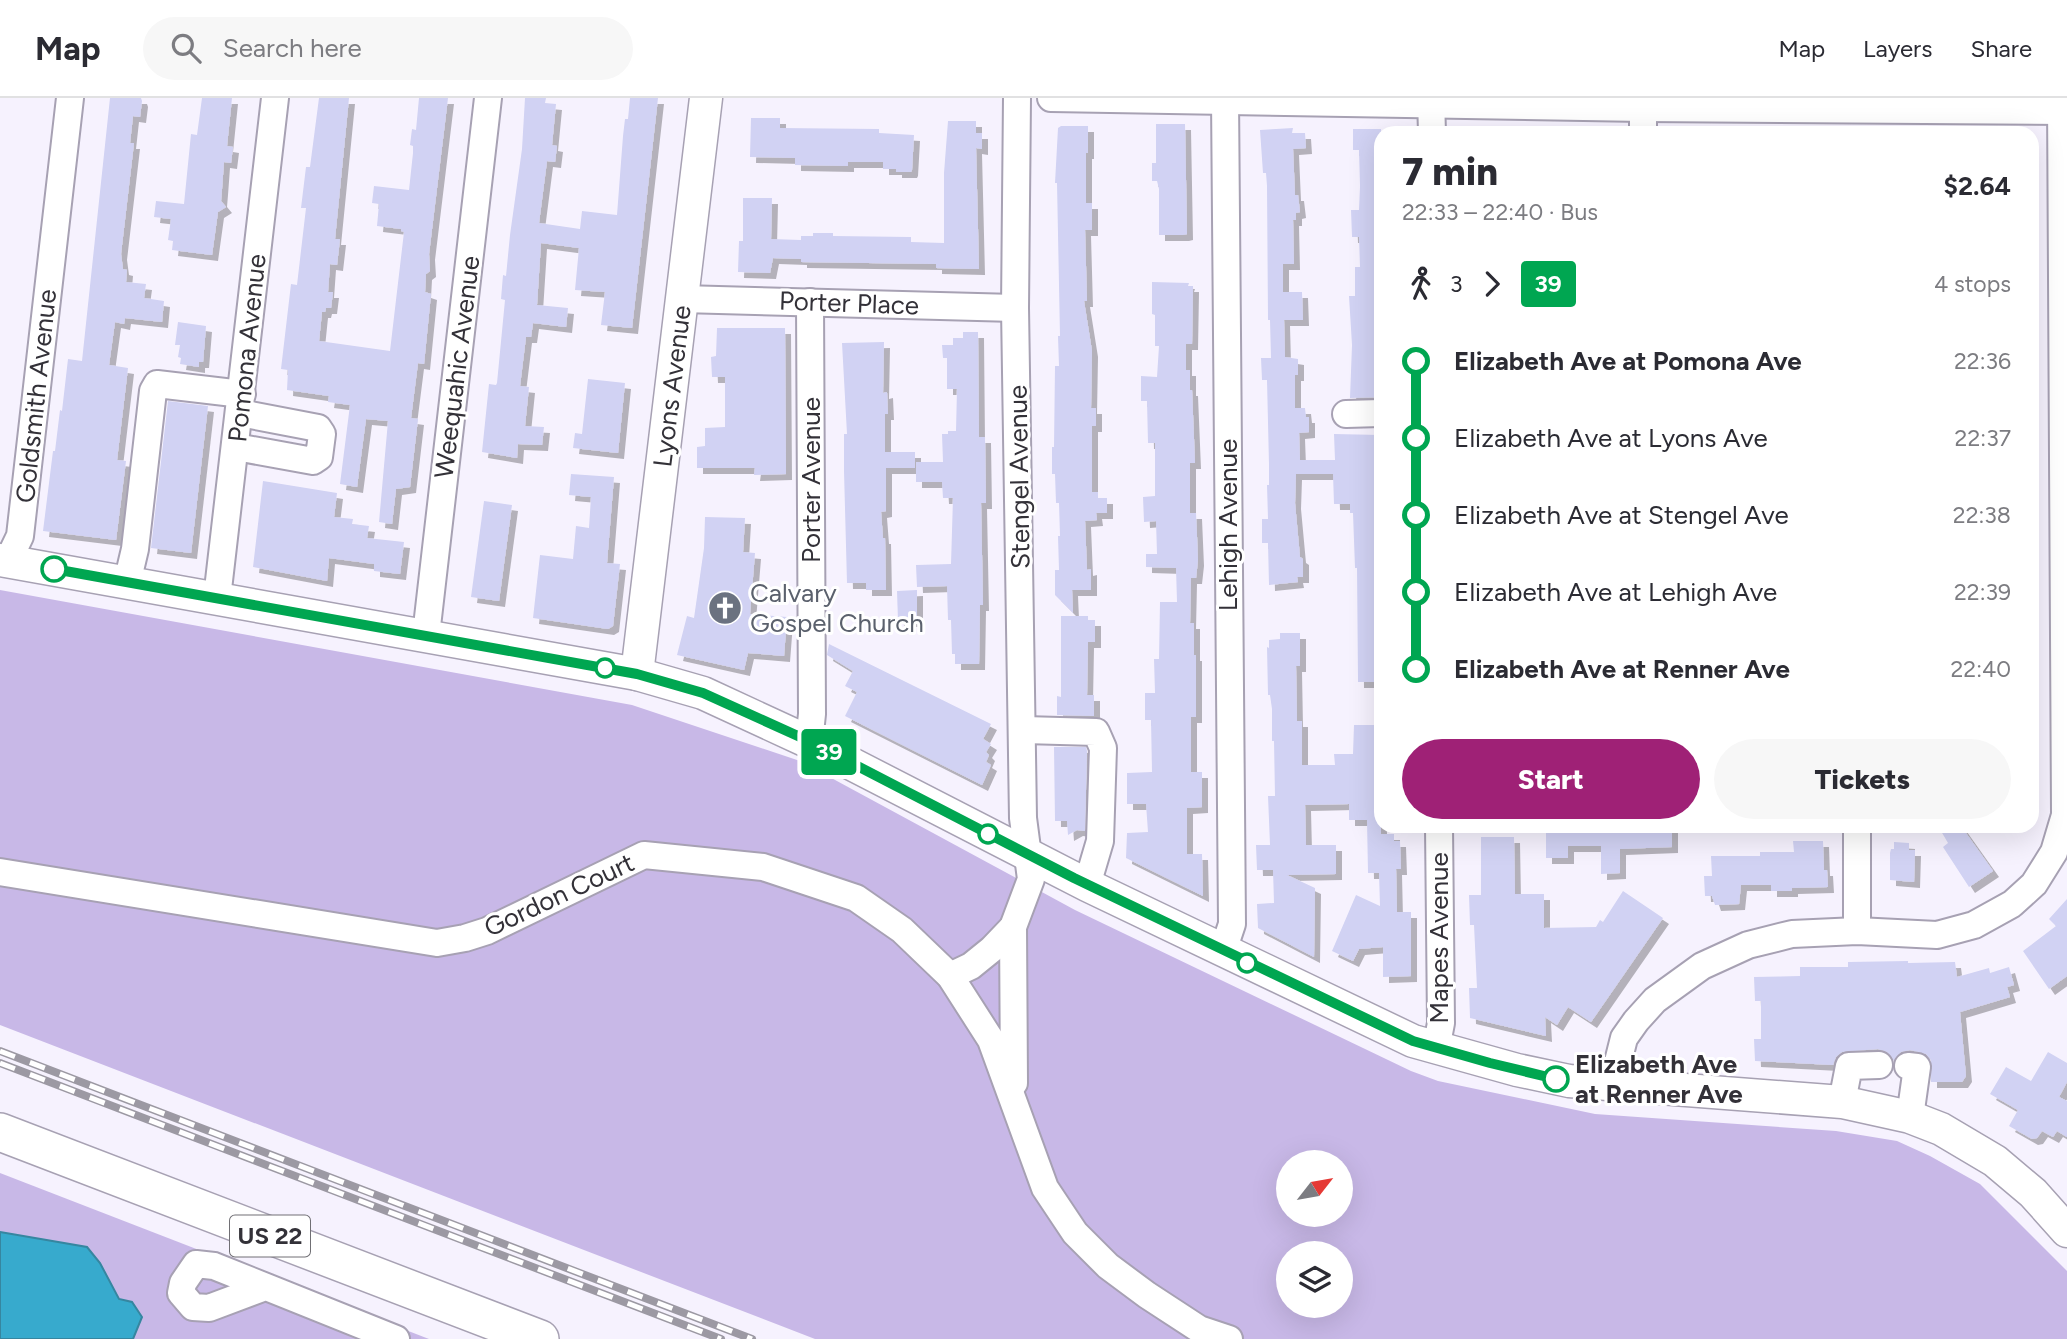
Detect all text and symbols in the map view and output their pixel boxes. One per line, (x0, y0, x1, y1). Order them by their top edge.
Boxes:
search box (143, 17, 633, 80)
text: Map (35, 29, 101, 68)
icon: search (167, 29, 205, 67)
text: Search here (223, 32, 362, 64)
text: Map (1778, 34, 1825, 63)
text: Layers (1863, 34, 1932, 63)
text: Share (1970, 34, 2032, 63)
text: 7 min (1402, 149, 1498, 195)
text: $2.64 (1944, 170, 2011, 202)
text: 22:33 – 22:40 · Bus (1402, 198, 1598, 226)
street label: Pomona Avenue (221, 252, 273, 444)
street label: Weequahic Avenue (427, 254, 487, 480)
icon: walk (1402, 265, 1440, 303)
icon: forward (1473, 265, 1511, 303)
text: 39 (1535, 269, 1562, 298)
text: 3 (1450, 270, 1463, 298)
text: 4 stops (1934, 270, 2011, 298)
street label: Porter Place (778, 285, 920, 321)
street label: Goldsmith Avenue (9, 288, 63, 504)
street label: Lyons Avenue (646, 303, 698, 469)
text: Elizabeth Ave at Pomona Ave (1454, 345, 1802, 377)
text: 22:36 (1954, 347, 2011, 375)
street label: Stengel Avenue (1001, 385, 1037, 569)
street label: Porter Avenue (795, 397, 827, 563)
text: Elizabeth Ave at Lyons Ave (1454, 422, 1768, 454)
text: 22:37 (1955, 424, 2011, 452)
street label: Lehigh Avenue (1212, 439, 1244, 611)
text: Elizabeth Ave at Stengel Ave (1454, 499, 1789, 531)
text: 22:38 (1953, 501, 2011, 529)
unlabelled marker (41, 556, 67, 582)
text: Elizabeth Ave at Lehigh Ave (1454, 576, 1777, 608)
place label: Calvary Gospel Church (750, 577, 924, 639)
text: 22:39 (1954, 578, 2011, 606)
church icon: Calvary Gospel Church (706, 589, 744, 627)
text: Elizabeth Ave at Renner Ave (1454, 653, 1790, 685)
text: 22:40 (1950, 655, 2011, 683)
unlabelled marker (595, 658, 615, 678)
line badge: 39 (798, 729, 860, 775)
text: 39 (815, 737, 843, 766)
button: Start (1402, 739, 1700, 819)
button: Tickets (1714, 739, 2011, 819)
unlabelled marker (978, 824, 998, 844)
street label: Gordon Court (479, 846, 639, 944)
street label: Mapes Avenue (1423, 852, 1455, 1024)
unlabelled marker (1237, 953, 1257, 973)
place label: Elizabeth Ave at Renner Ave (1575, 1048, 1743, 1110)
marker: Elizabeth Ave at Renner Ave (1543, 1066, 1569, 1092)
north arrow (1276, 1150, 1353, 1227)
map controls (1276, 1150, 1353, 1318)
road number: US 22 (230, 1216, 310, 1256)
button: layers (1276, 1241, 1353, 1318)

